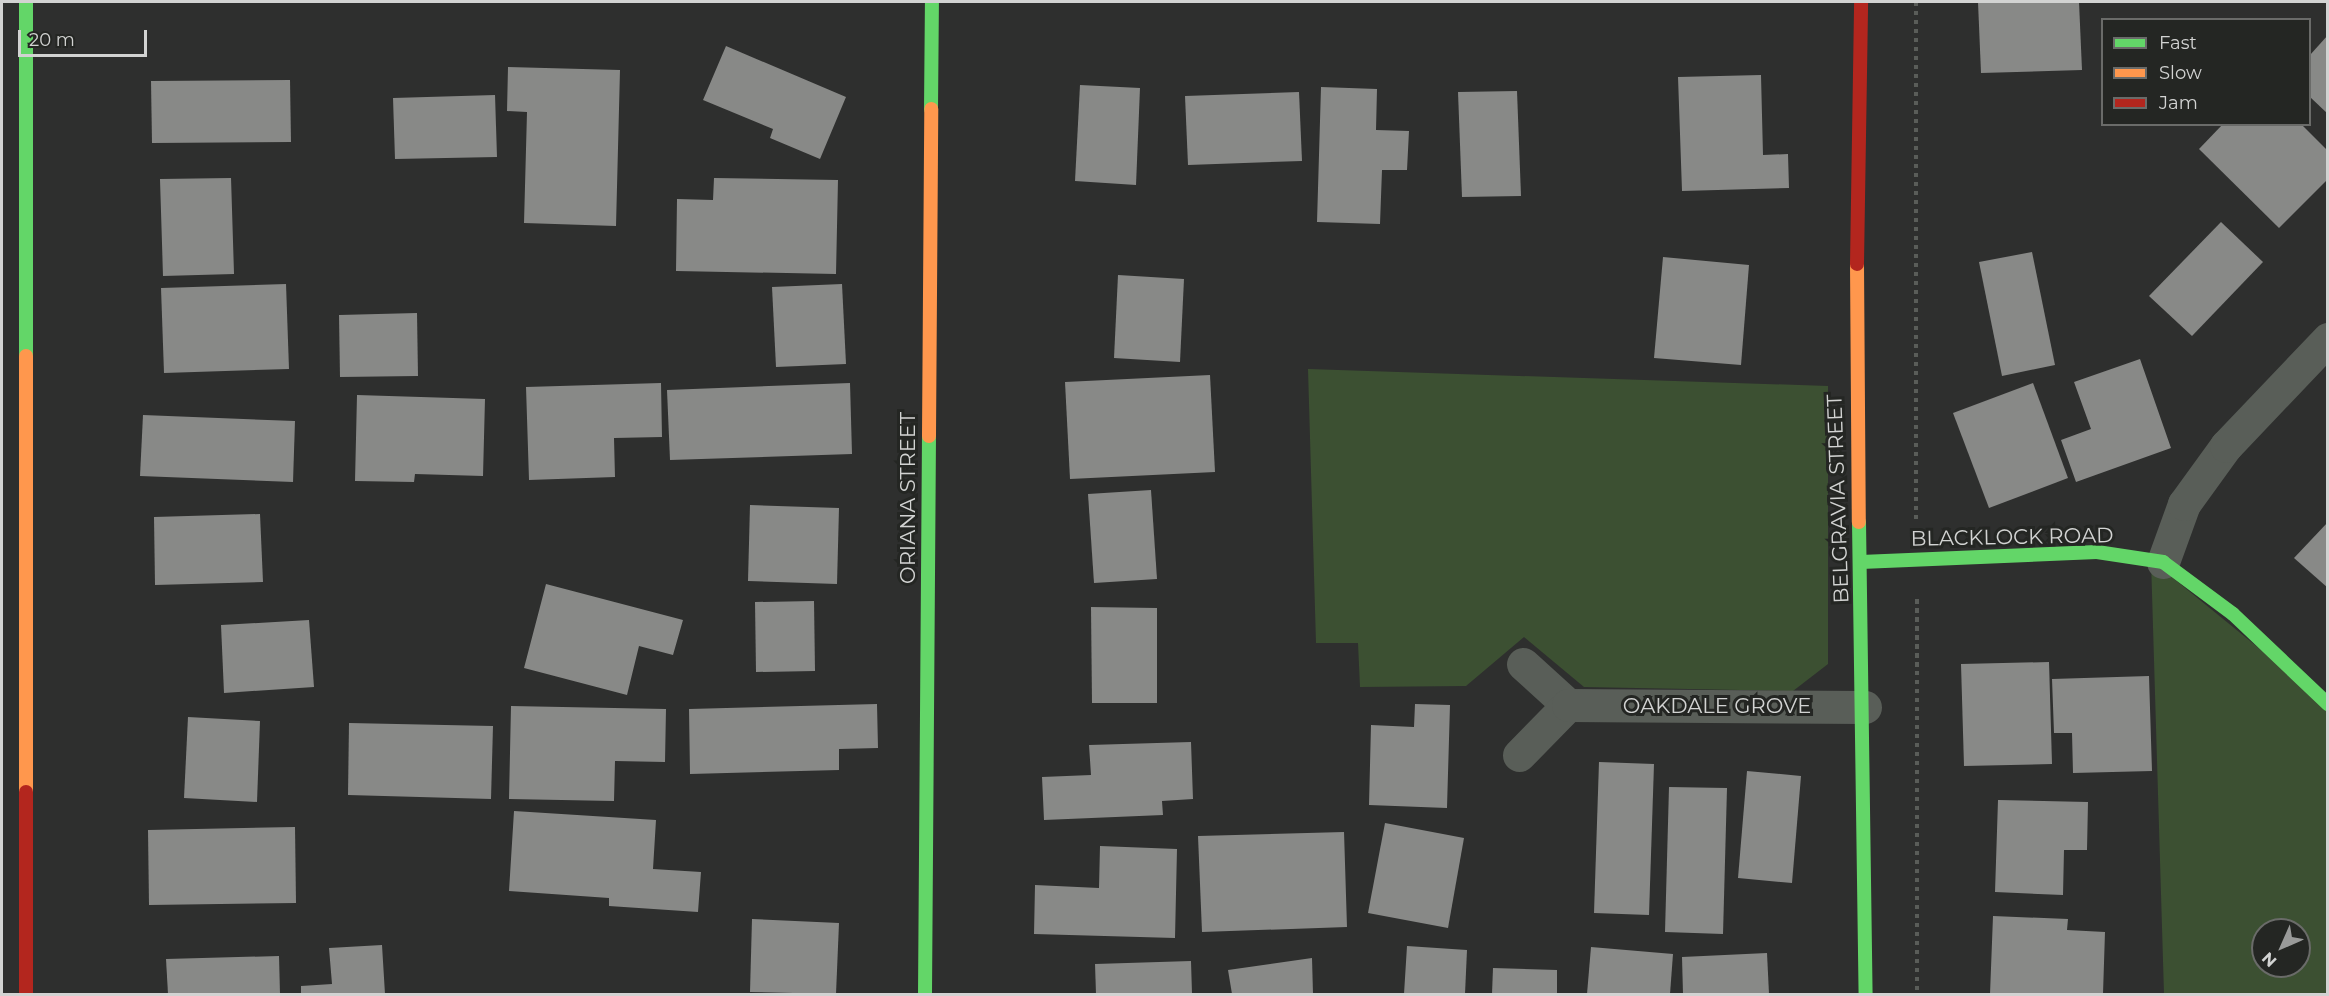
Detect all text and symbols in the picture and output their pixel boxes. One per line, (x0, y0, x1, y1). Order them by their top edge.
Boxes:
scale bar (21, 18, 150, 56)
legend (2101, 18, 2311, 126)
text: 20 m (29, 29, 75, 51)
text: Fast (2159, 32, 2197, 54)
text: Slow (2159, 62, 2202, 84)
text: Jam (2159, 92, 2198, 114)
street label: BELGRAVIA STREET (1822, 394, 1854, 604)
street label: ORIANA STREET (895, 412, 921, 584)
street label: BLACKLOCK ROAD (1910, 523, 2114, 551)
street label: OAKDALE GROVE (1623, 693, 1811, 719)
north arrow (2251, 918, 2311, 978)
text: N (2258, 948, 2281, 971)

